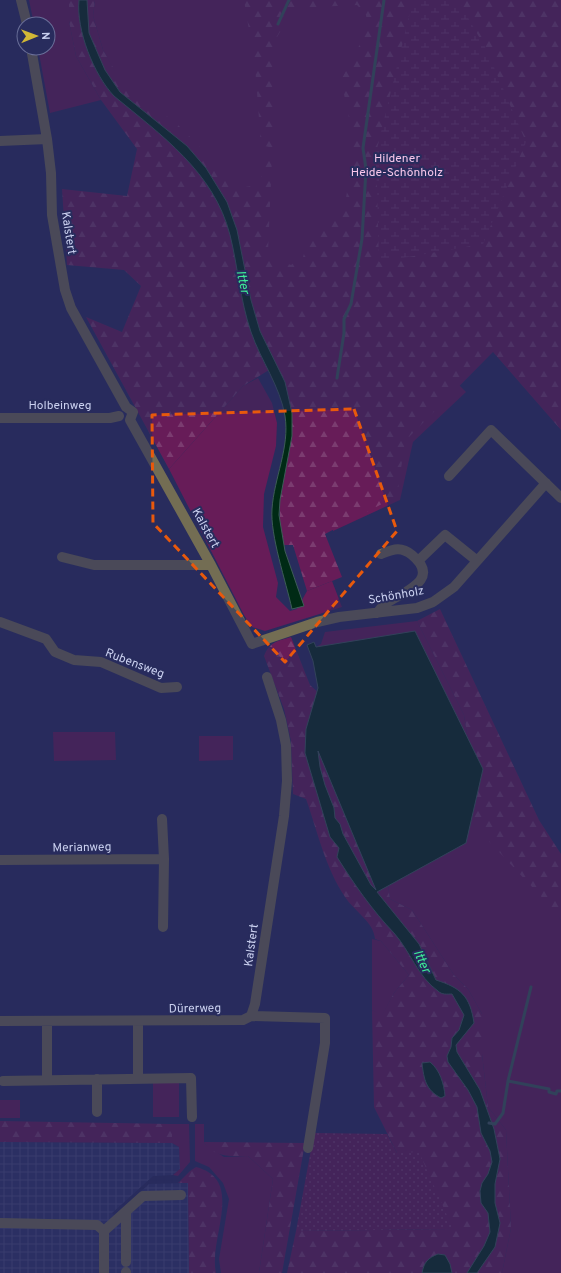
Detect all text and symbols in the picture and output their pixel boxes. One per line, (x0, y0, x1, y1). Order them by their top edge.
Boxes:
north arrow (16, 16, 56, 56)
text: N (38, 32, 52, 40)
park label: Hildener Heide-Schönholz (351, 151, 443, 181)
street label: Kalstert (57, 211, 79, 256)
water label: Itter (232, 269, 253, 297)
street label: Holbeinweg (28, 398, 92, 414)
street label: Kalstert (188, 506, 223, 551)
street label: Schönholz (367, 583, 425, 609)
street label: Rubensweg (103, 645, 167, 683)
street label: Merianweg (52, 839, 112, 857)
street label: Kalstert (241, 923, 263, 968)
water label: Itter (409, 948, 434, 977)
street label: Dürerweg (169, 1001, 221, 1017)

